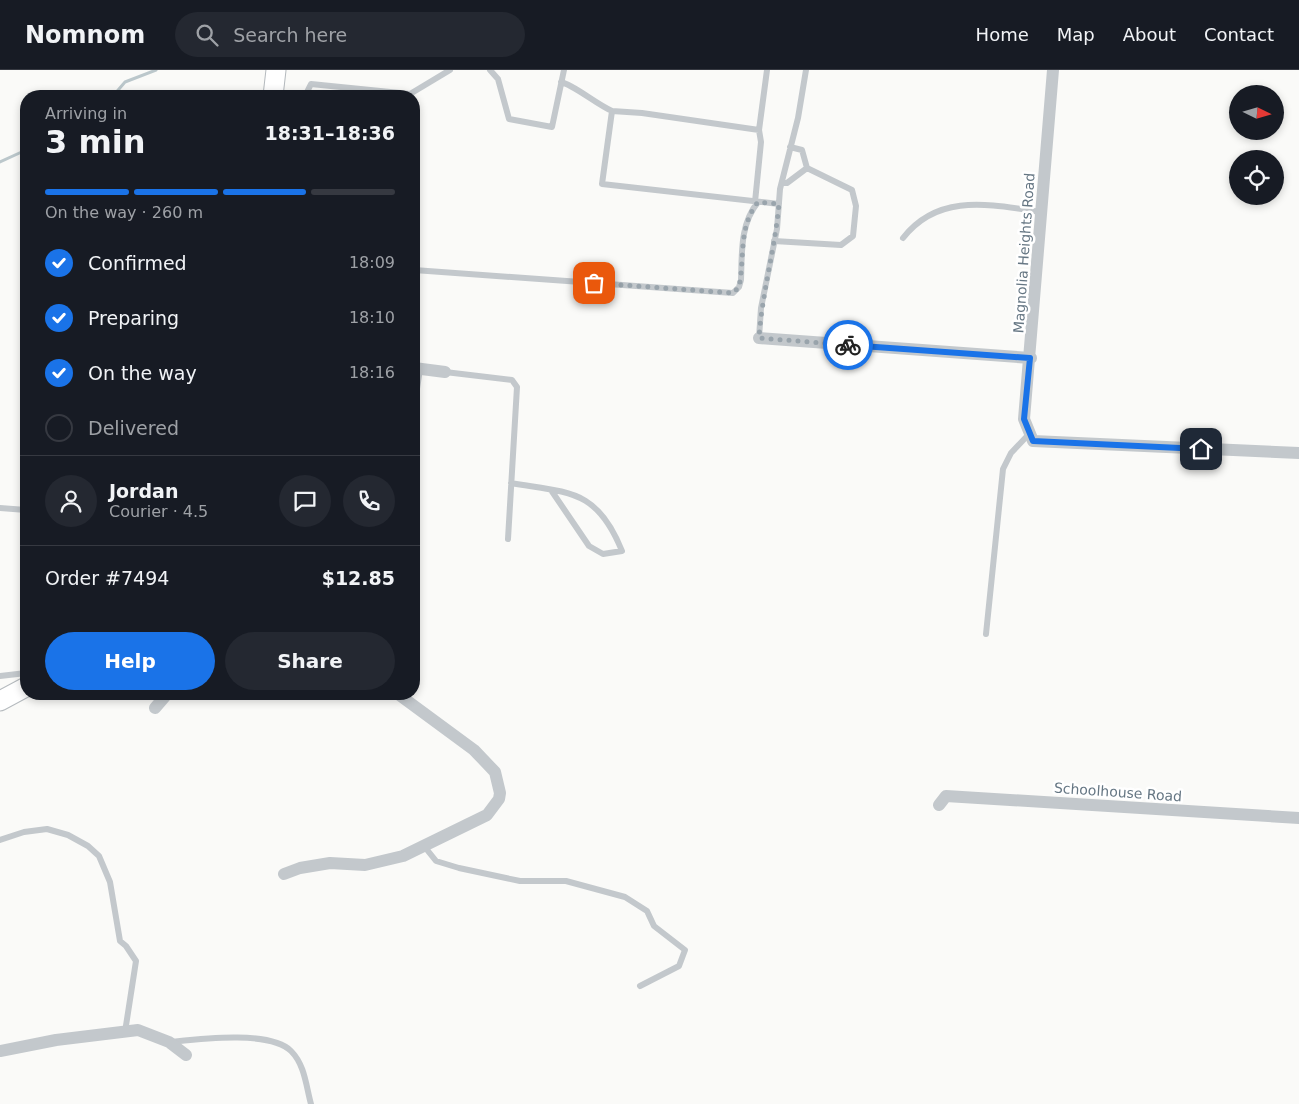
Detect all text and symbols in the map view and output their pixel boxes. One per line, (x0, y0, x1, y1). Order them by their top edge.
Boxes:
search box (175, 12, 525, 57)
text: Nomnom (25, 21, 145, 49)
icon: search (193, 21, 221, 49)
text: Search here (233, 24, 347, 46)
text: Home (976, 24, 1029, 45)
text: Map (1057, 24, 1095, 45)
text: About (1123, 24, 1176, 45)
text: Contact (1204, 24, 1274, 45)
north arrow (1229, 85, 1284, 140)
map controls (1229, 85, 1284, 205)
text: Arriving in (45, 104, 127, 123)
text: 18:31–18:36 (265, 122, 395, 144)
text: 3 min (45, 123, 146, 161)
button: locate (1229, 150, 1284, 205)
street label: Magnolia Heights Road (1010, 172, 1038, 334)
text: On the way · 260 m (45, 203, 203, 222)
icon: check (45, 249, 73, 277)
text: Confirmed (88, 252, 187, 274)
text: 18:09 (349, 253, 395, 272)
pin (573, 262, 615, 304)
icon: bag (580, 269, 608, 297)
icon: check (45, 304, 73, 332)
text: Preparing (88, 307, 179, 329)
text: 18:10 (349, 308, 395, 327)
courier (823, 320, 873, 370)
icon: bike (834, 331, 862, 359)
icon: check (45, 359, 73, 387)
text: On the way (88, 362, 197, 384)
text: 18:16 (349, 363, 395, 382)
text: Delivered (88, 417, 179, 439)
pin (1180, 428, 1222, 470)
icon: home (1187, 435, 1215, 463)
button: person (45, 475, 97, 527)
button: chat (279, 475, 331, 527)
button: phone (343, 475, 395, 527)
text: Jordan (109, 480, 178, 502)
text: Courier · 4.5 (109, 502, 208, 521)
text: Order #7494 (45, 567, 169, 589)
text: $12.85 (322, 567, 395, 589)
button: Help (45, 632, 215, 690)
button: Share (225, 632, 395, 690)
street label: Schoolhouse Road (1053, 780, 1183, 804)

